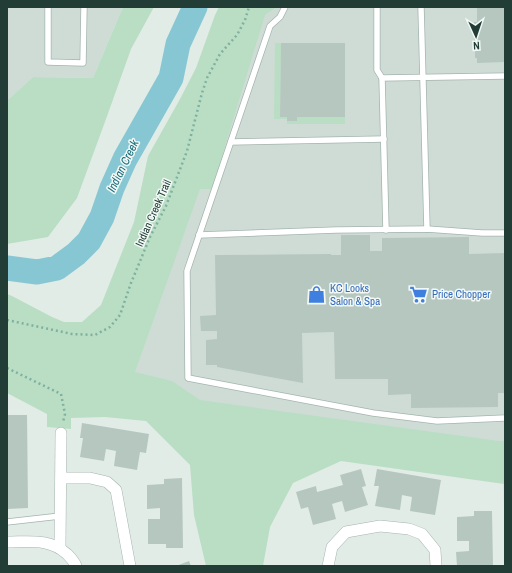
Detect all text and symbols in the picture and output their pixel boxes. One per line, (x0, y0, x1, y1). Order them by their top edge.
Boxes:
north arrow (456, 16, 496, 56)
text: N (473, 39, 480, 53)
water label: Indian Creek (103, 136, 143, 195)
street label: Indian Creek Trail (132, 177, 174, 249)
place label: KC Looks Salon & Spa (330, 281, 380, 308)
shop icon: KC Looks Salon & Spa (307, 284, 327, 304)
supermarket icon: Price Chopper (409, 284, 429, 304)
place label: Price Chopper (432, 287, 490, 301)

